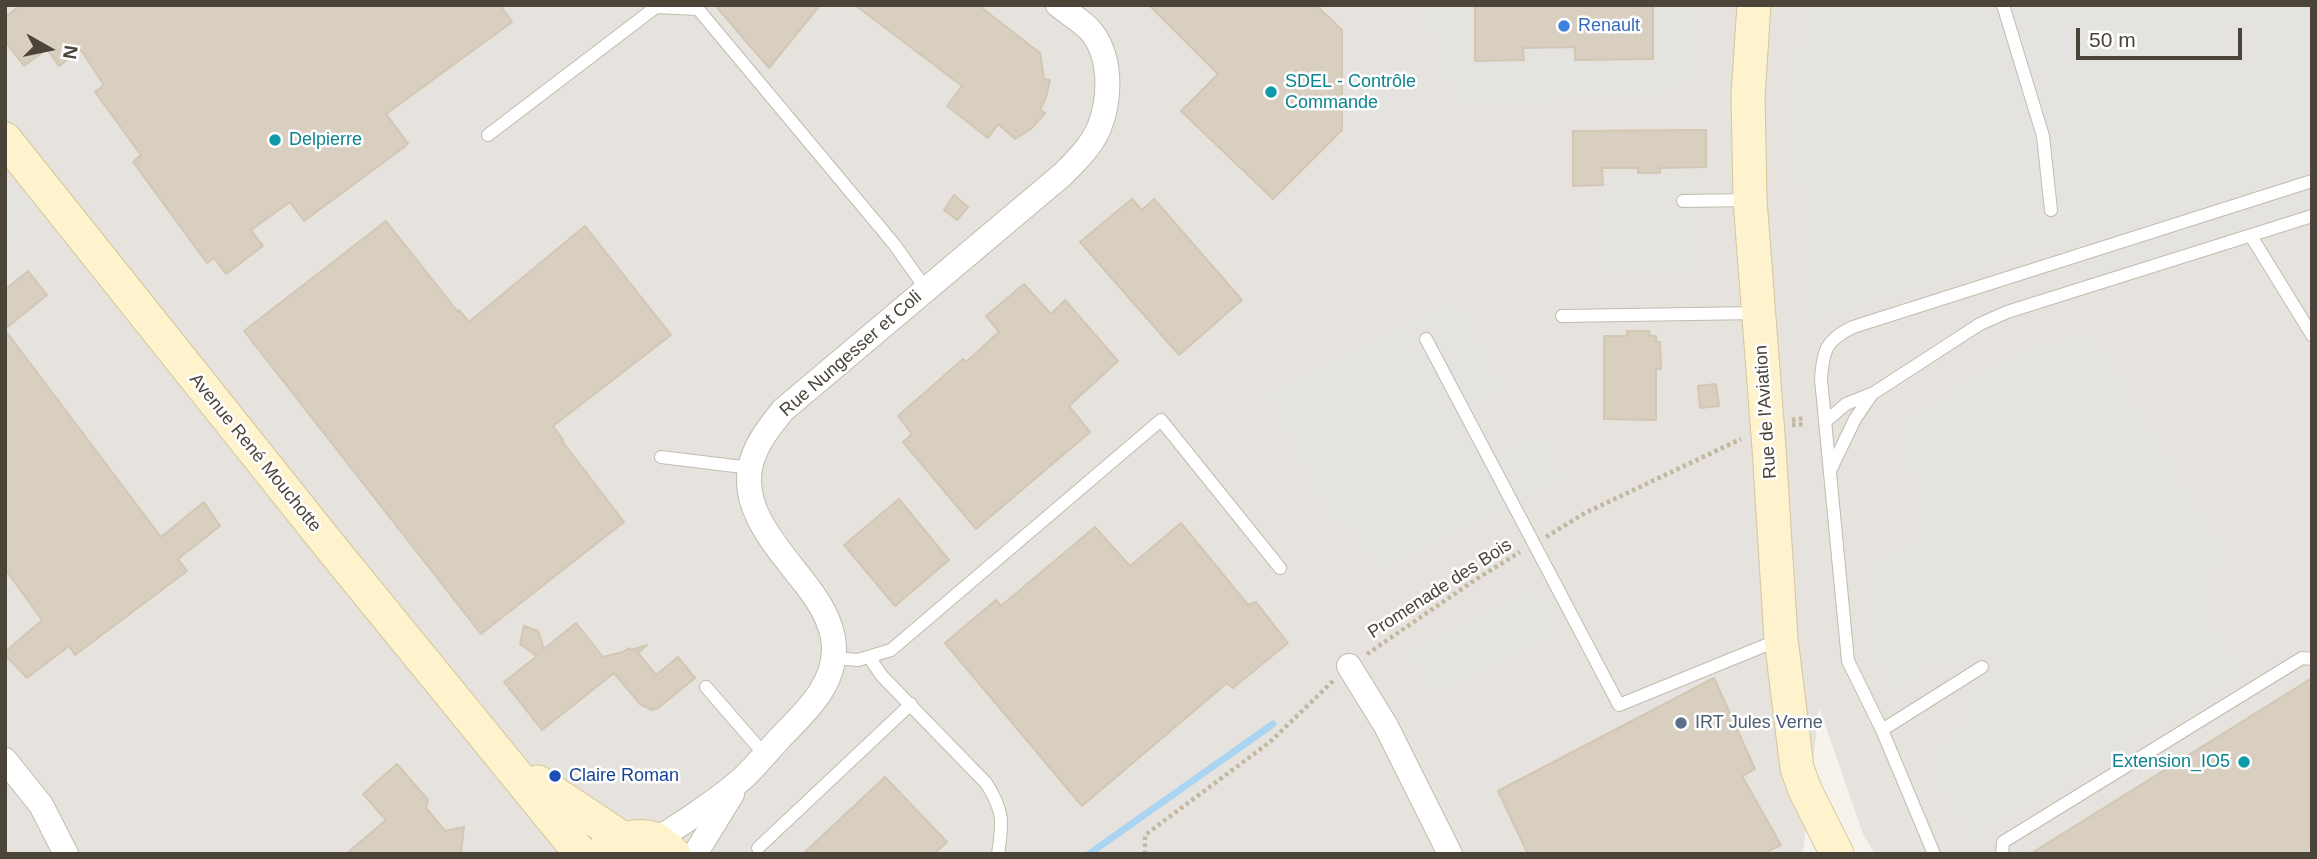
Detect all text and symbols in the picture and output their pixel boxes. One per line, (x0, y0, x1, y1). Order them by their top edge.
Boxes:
north arrow (14, 14, 84, 84)
scale bar (2079, 14, 2245, 58)
place label: Renault (1578, 15, 1640, 37)
marker: Renault (1556, 18, 1572, 34)
text: 50 m (2089, 28, 2136, 51)
text: N (59, 44, 82, 61)
place label: SDEL - Contrôle Commande (1285, 71, 1416, 114)
marker: SDEL - Contrôle Commande (1263, 84, 1279, 100)
place label: Delpierre (289, 129, 362, 151)
marker: Delpierre (267, 132, 283, 148)
street label: Rue Nungesser et Coli (776, 286, 926, 422)
street label: Rue de l'Aviation (1751, 344, 1781, 480)
street label: Avenue René Mouchotte (184, 369, 326, 537)
street label: Promenade des Bois (1364, 534, 1516, 644)
place label: IRT Jules Verne (1695, 712, 1823, 734)
marker: IRT Jules Verne (1673, 715, 1689, 731)
place label: Extension_IO5 (2112, 751, 2230, 773)
marker: Extension_IO5 (2236, 754, 2252, 770)
place label: Claire Roman (569, 765, 679, 787)
marker: Claire Roman (547, 768, 563, 784)

